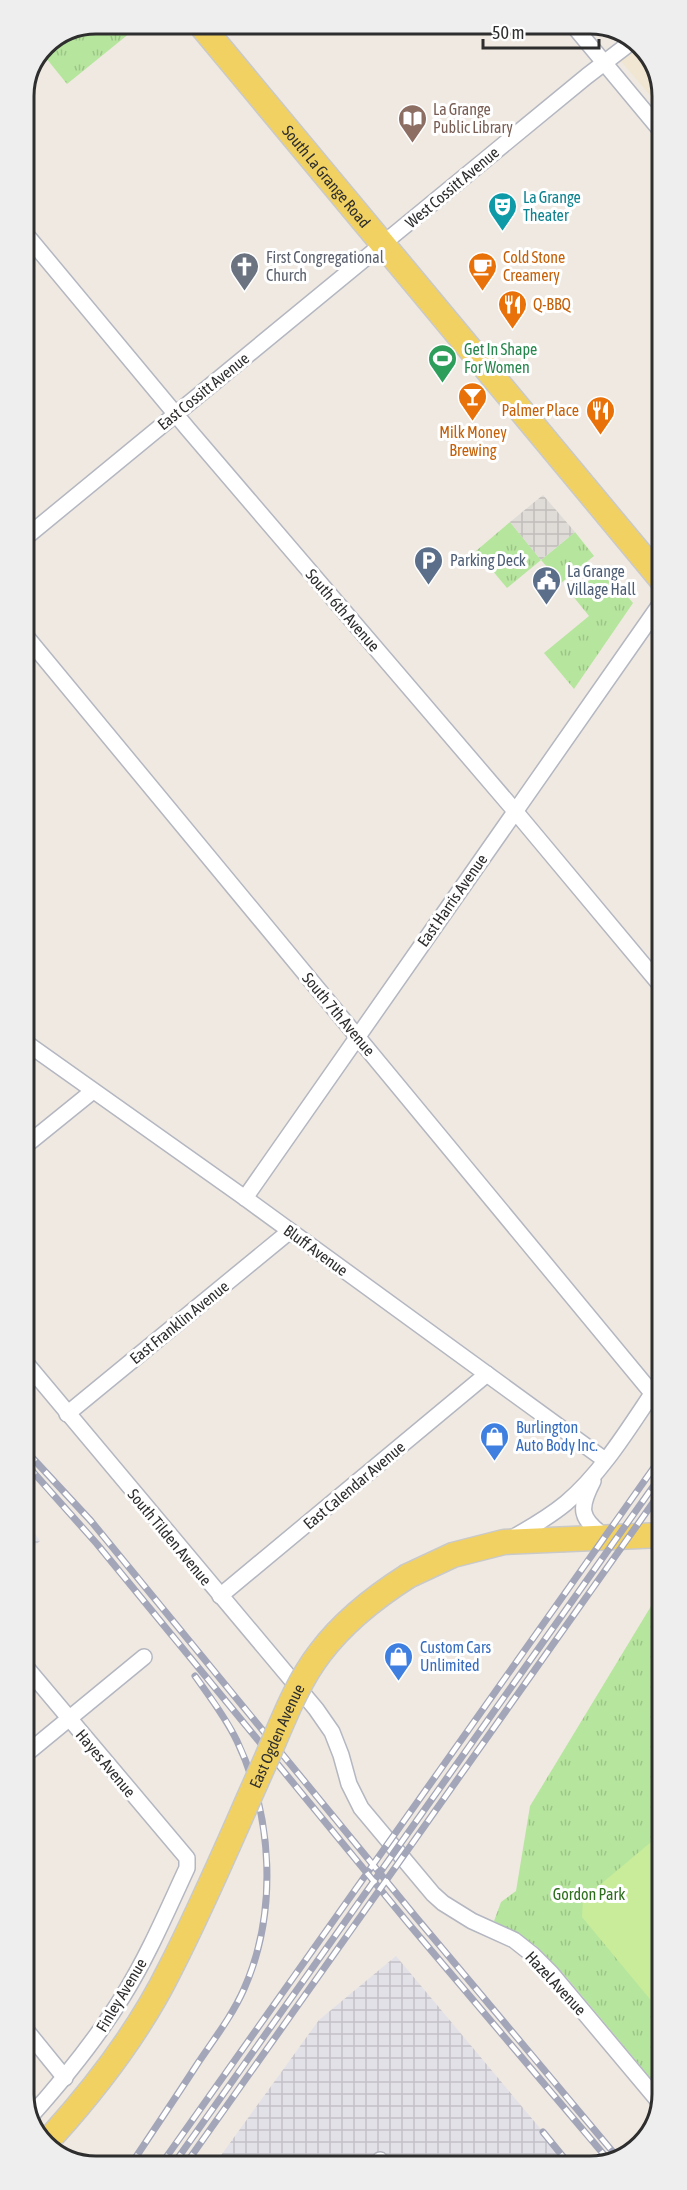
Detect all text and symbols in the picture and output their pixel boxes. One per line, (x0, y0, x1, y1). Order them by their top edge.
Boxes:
scale bar (483, 12, 598, 50)
text: 50 m (492, 22, 524, 43)
place label: La Grange Public Library (433, 100, 513, 137)
library icon: La Grange Public Library (396, 102, 428, 144)
street label: South La Grange Road (279, 122, 374, 231)
street label: West Cossitt Avenue (402, 143, 502, 231)
place label: La Grange Theater (523, 188, 581, 224)
theatre icon: La Grange Theater (486, 190, 518, 232)
place label: First Congregational Church (266, 248, 385, 284)
place label: Cold Stone Creamery (503, 248, 565, 285)
church icon: First Congregational Church (229, 250, 261, 292)
cafe icon: Cold Stone Creamery (466, 250, 498, 292)
restaurant icon: Q-BBQ (496, 288, 528, 330)
place label: Q-BBQ (533, 295, 572, 313)
place label: Get In Shape For Women (464, 340, 537, 376)
sports icon: Get In Shape For Women (427, 342, 459, 384)
street label: East Cossitt Avenue (154, 349, 252, 433)
bar icon: Milk Money Brewing (457, 380, 489, 422)
restaurant icon: Palmer Place (584, 394, 616, 436)
place label: Palmer Place (501, 401, 579, 419)
place label: Milk Money Brewing (439, 423, 507, 460)
parking icon: Parking Deck (413, 544, 445, 586)
place label: Parking Deck (450, 551, 526, 570)
place label: La Grange Village Hall (567, 562, 636, 599)
public building icon: La Grange Village Hall (530, 564, 562, 606)
street label: South 6th Avenue (302, 565, 384, 655)
street label: East Harris Avenue (413, 850, 491, 950)
street label: South 7th Avenue (299, 969, 379, 1059)
street label: Bluff Avenue (280, 1221, 352, 1279)
street label: East Franklin Avenue (126, 1277, 232, 1367)
place label: Burlington Auto Body Inc. (516, 1418, 598, 1455)
shop icon: Burlington Auto Body Inc. (479, 1420, 511, 1462)
street label: East Calendar Avenue (300, 1437, 408, 1533)
street label: South Tilden Avenue (125, 1485, 215, 1589)
place label: Custom Cars Unlimited (420, 1638, 492, 1674)
shop icon: Custom Cars Unlimited (383, 1640, 415, 1682)
street label: East Ogden Avenue (246, 1681, 308, 1791)
street label: Hayes Avenue (72, 1726, 139, 1801)
park label: Gordon Park (553, 1885, 625, 1903)
street label: Hazel Avenue (522, 1947, 590, 2019)
street label: Finley Avenue (92, 1955, 151, 2035)

